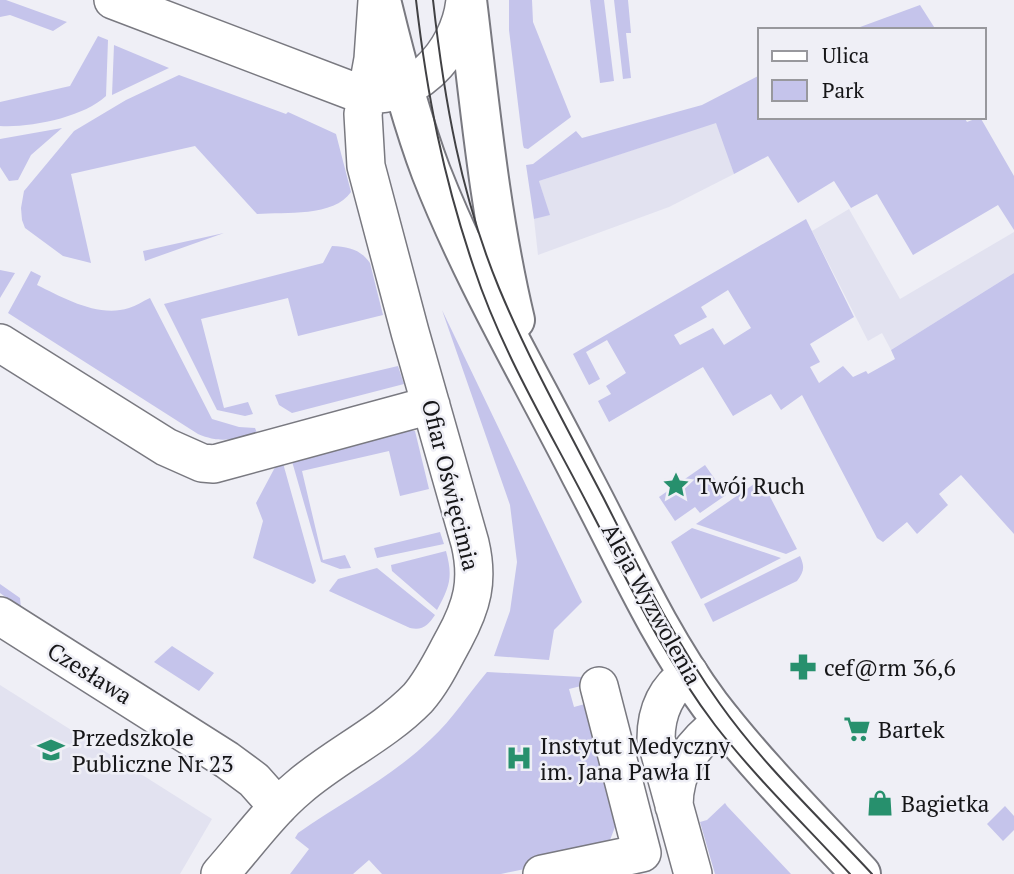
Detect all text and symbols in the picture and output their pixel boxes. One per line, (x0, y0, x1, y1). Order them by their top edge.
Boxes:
legend (758, 28, 986, 119)
text: Ulica (822, 41, 870, 69)
text: Park (822, 76, 864, 104)
street label: Ofiar Oświęcimia (415, 396, 487, 574)
place icon: Twój Ruch (661, 470, 691, 500)
place label: Twój Ruch (697, 470, 805, 501)
street label: Aleja Wyzwolenia (595, 518, 709, 691)
street label: Czesława (42, 635, 138, 711)
pharmacy icon: cef@rm 36,6 (788, 652, 818, 682)
place label: cef@rm 36,6 (824, 652, 956, 683)
supermarket icon: Bartek (842, 714, 872, 744)
place label: Bartek (878, 714, 945, 745)
place label: Przedszkole Publiczne Nr 23 (72, 722, 233, 779)
place label: Instytut Medyczny im. Jana Pawła II (540, 730, 730, 787)
school or university icon: Przedszkole Publiczne Nr 23 (36, 735, 66, 765)
hospital icon: Instytut Medyczny im. Jana Pawła II (504, 743, 534, 773)
shop icon: Bagietka (865, 788, 895, 818)
place label: Bagietka (901, 788, 990, 819)

